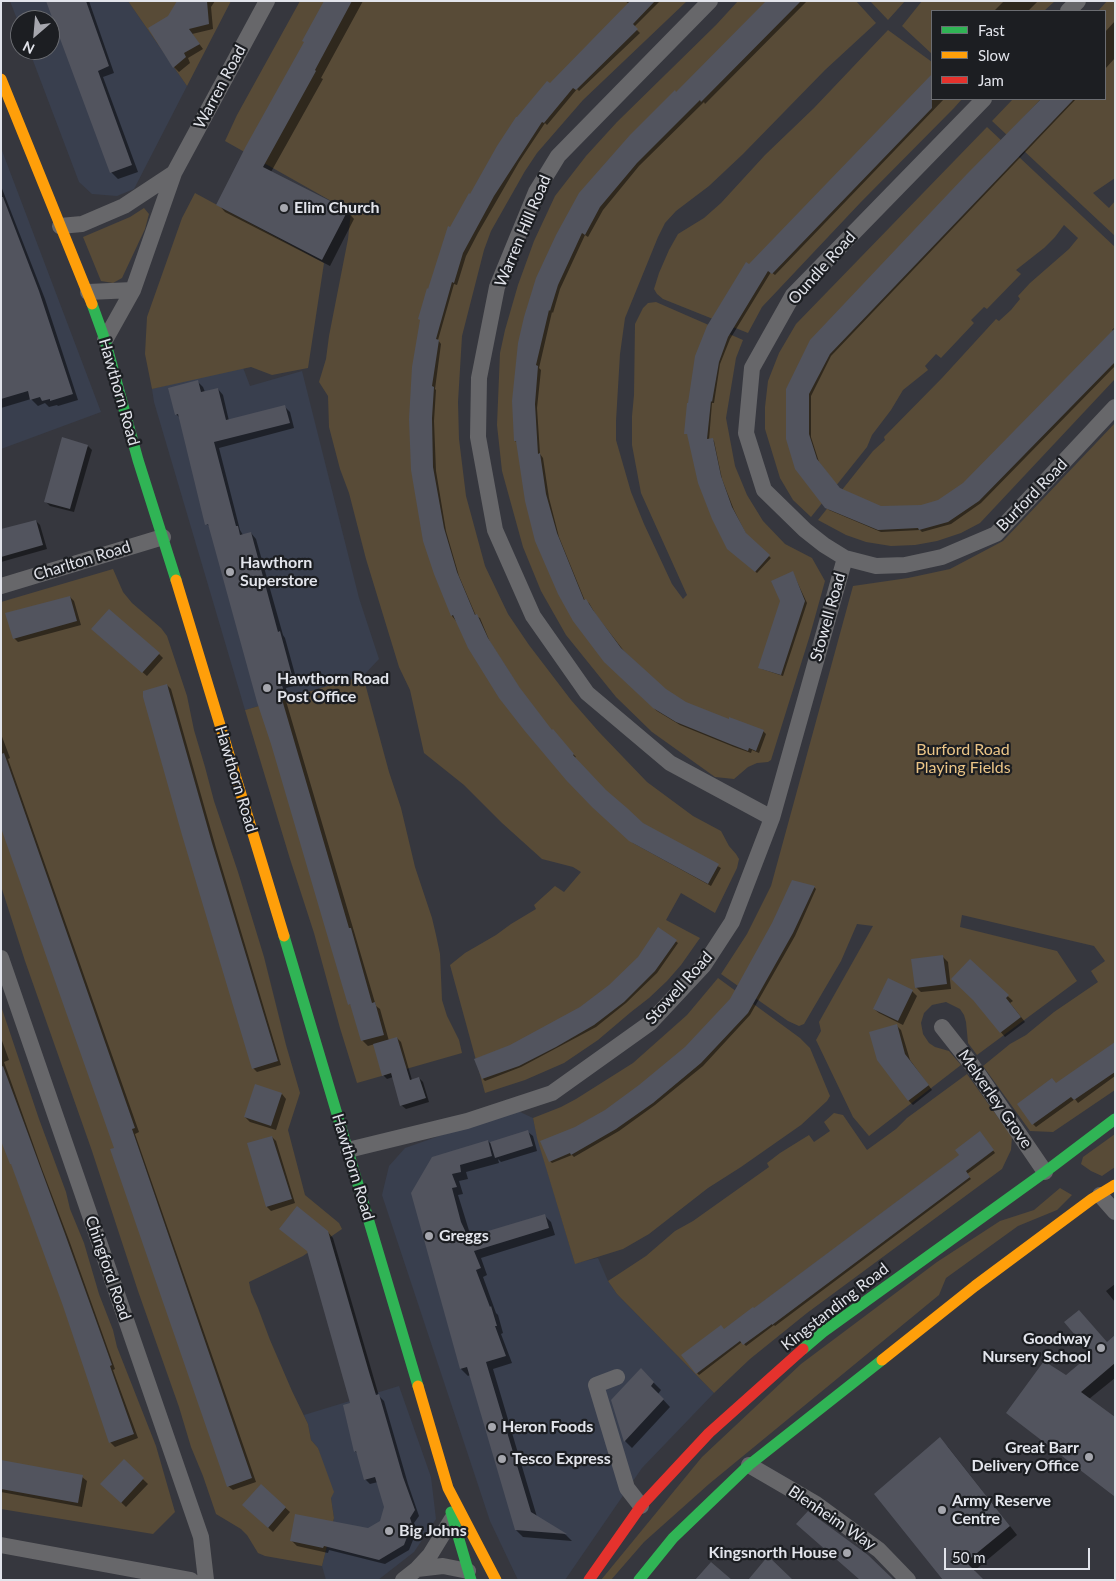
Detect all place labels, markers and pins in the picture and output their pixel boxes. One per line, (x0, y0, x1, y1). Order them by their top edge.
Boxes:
place label: Elim Church (294, 198, 380, 218)
marker: Elim Church (278, 202, 290, 214)
place label: Hawthorn Superstore (240, 553, 318, 591)
marker: Hawthorn Superstore (224, 566, 236, 578)
place label: Hawthorn Road Post Office (277, 669, 389, 707)
marker: Hawthorn Road Post Office (261, 682, 273, 694)
place label: Greggs (439, 1226, 489, 1246)
marker: Greggs (423, 1230, 435, 1242)
place label: Goodway Nursery School (982, 1329, 1091, 1367)
marker: Goodway Nursery School (1095, 1342, 1107, 1354)
place label: Heron Foods (502, 1417, 593, 1437)
marker: Heron Foods (486, 1421, 498, 1433)
place label: Great Barr Delivery Office (972, 1438, 1079, 1476)
place label: Tesco Express (512, 1449, 611, 1469)
marker: Great Barr Delivery Office (1083, 1451, 1095, 1463)
marker: Tesco Express (496, 1453, 508, 1465)
place label: Army Reserve Centre (952, 1491, 1051, 1529)
marker: Army Reserve Centre (936, 1504, 948, 1516)
place label: Big Johns (399, 1521, 467, 1541)
marker: Big Johns (383, 1525, 395, 1537)
place label: Kingsnorth House (709, 1543, 837, 1563)
marker: Kingsnorth House (841, 1547, 853, 1559)

